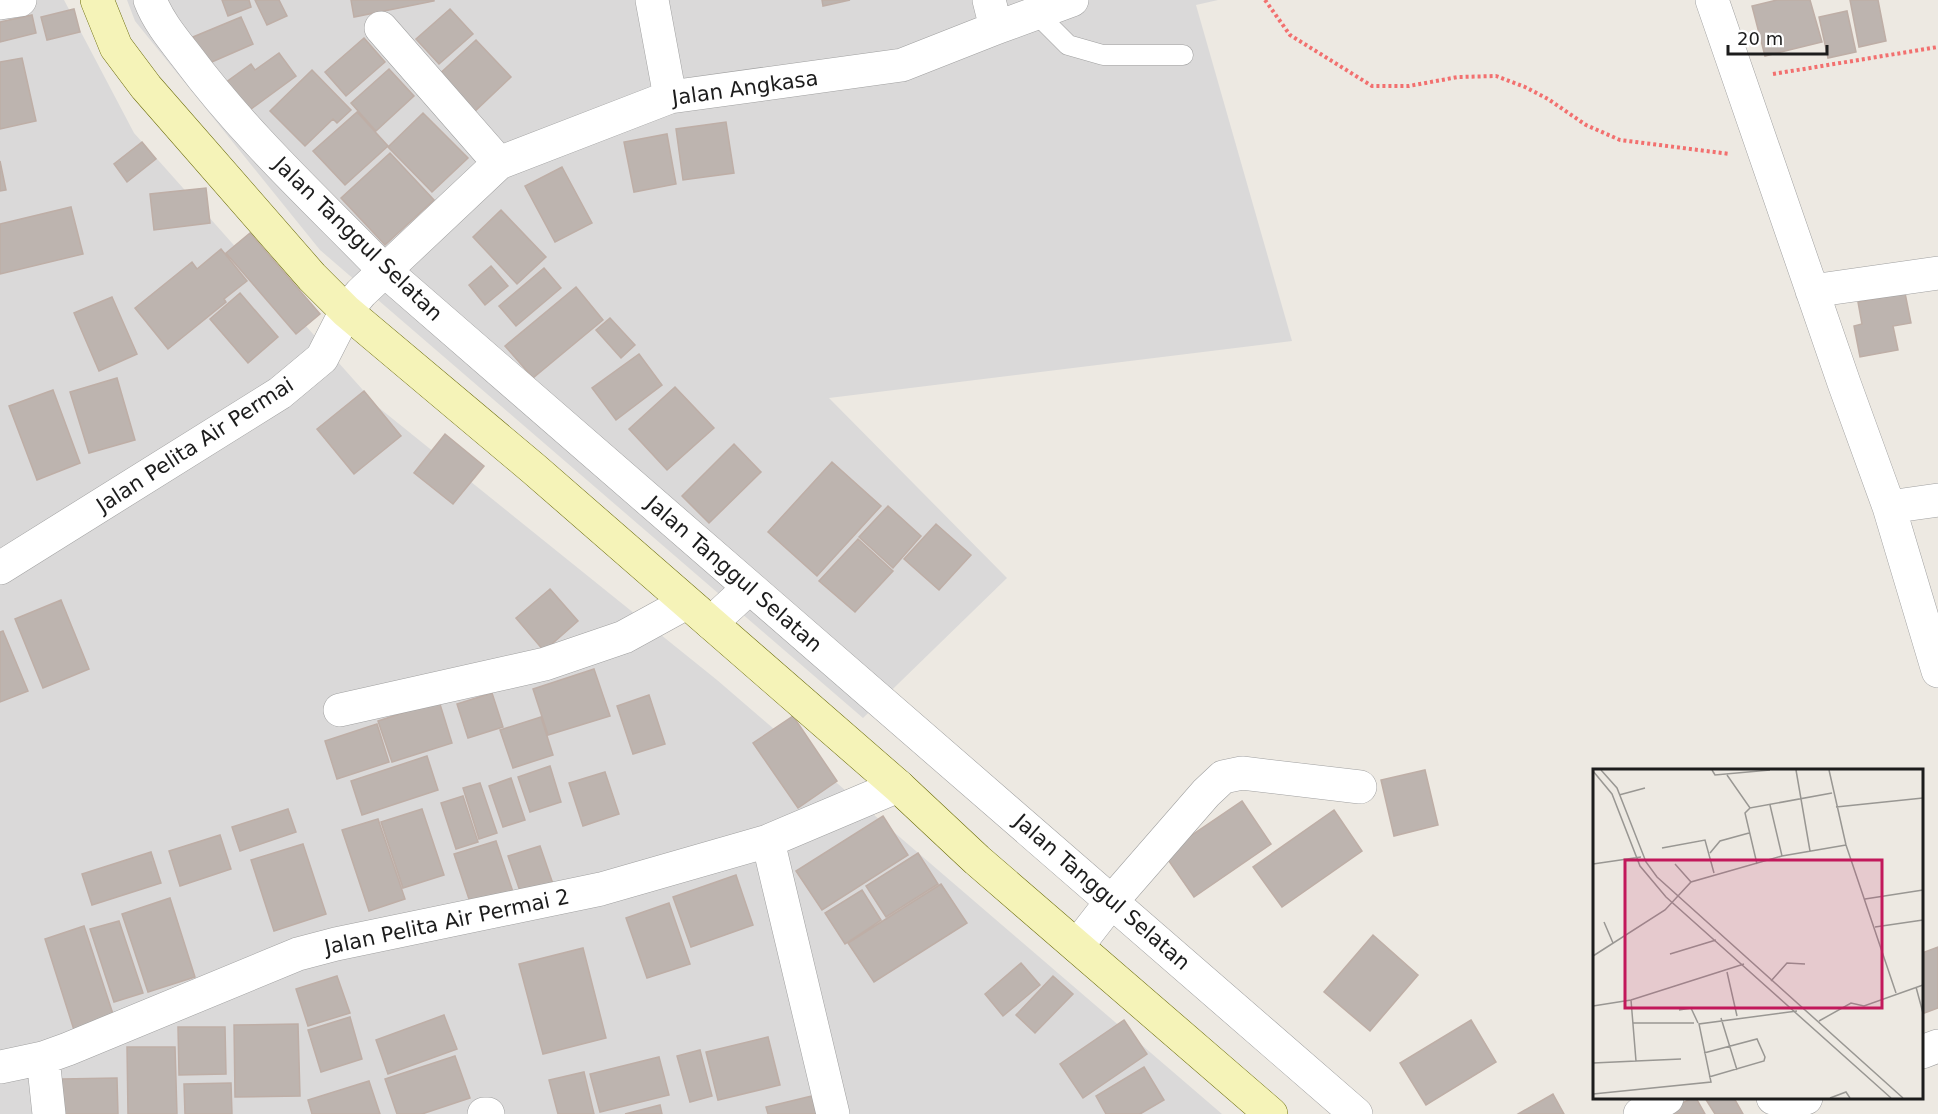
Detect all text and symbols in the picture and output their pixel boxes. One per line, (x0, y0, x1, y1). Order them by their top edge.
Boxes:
scale bar (1728, 18, 1827, 56)
text: 20 m (1737, 28, 1783, 49)
street label: Jalan Angkasa (668, 66, 820, 110)
street label: Jalan Tanggul Selatan (267, 151, 447, 326)
street label: Jalan Pelita Air Permai (90, 372, 298, 519)
street label: Jalan Tanggul Selatan (640, 490, 827, 657)
inset map (1593, 769, 1923, 1099)
street label: Jalan Tanggul Selatan (1008, 808, 1195, 975)
street label: Jalan Pelita Air Permai 2 (320, 884, 572, 960)

